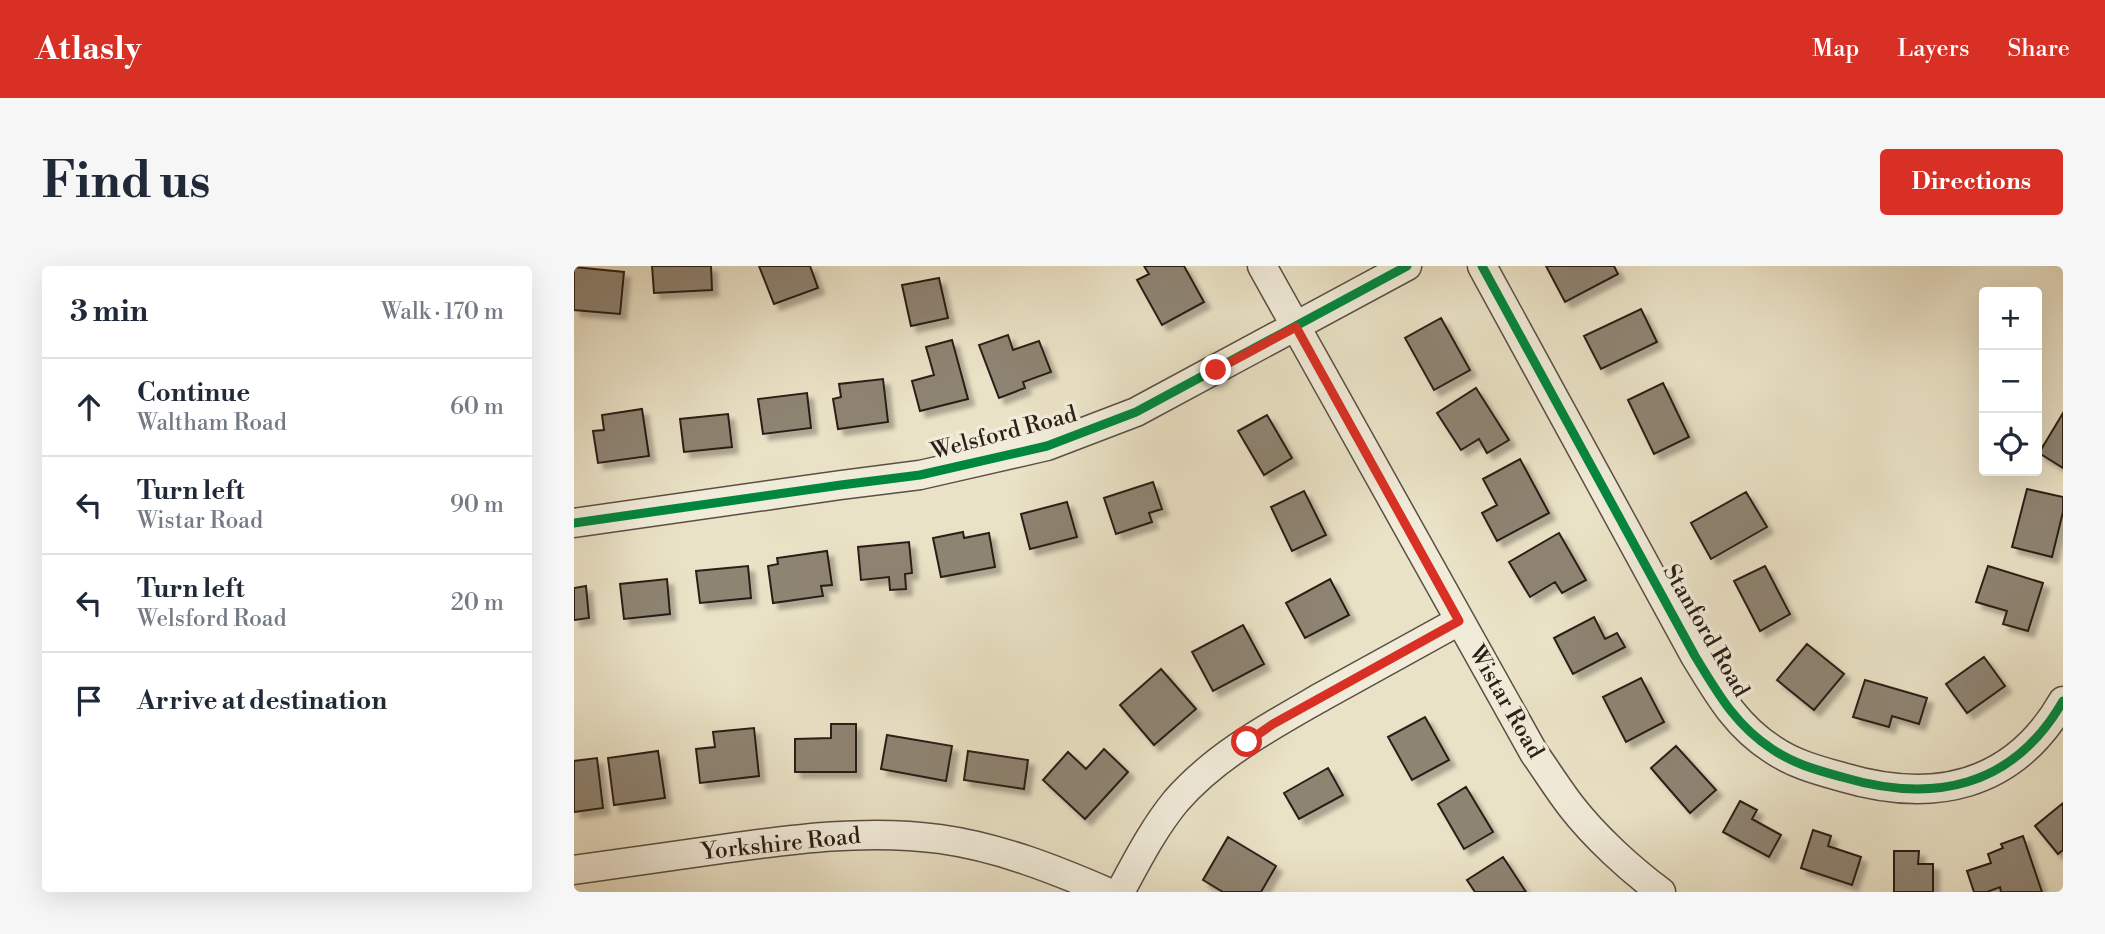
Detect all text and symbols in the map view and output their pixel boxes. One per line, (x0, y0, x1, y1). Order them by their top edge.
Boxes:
text: Atlasly (35, 29, 141, 70)
text: Map (1812, 34, 1859, 64)
text: Layers (1897, 34, 1969, 64)
text: Share (2007, 34, 2070, 64)
button: Directions (1880, 149, 2063, 215)
text: Find us (42, 152, 211, 213)
map controls (1979, 287, 2042, 476)
button: + (1979, 287, 2042, 350)
text: 3 min (70, 293, 148, 331)
text: Walk · 170 m (381, 298, 504, 326)
button: − (1979, 350, 2042, 413)
route end (1200, 354, 1231, 385)
text: Continue (137, 377, 250, 409)
icon: ahead (70, 388, 108, 426)
text: 60 m (450, 393, 504, 421)
street label: Welsford Road (927, 400, 1080, 466)
text: Waltham Road (137, 409, 287, 437)
button: locate (1979, 413, 2042, 476)
text: Turn left (137, 475, 245, 507)
icon: left (70, 486, 108, 524)
text: 90 m (450, 491, 504, 519)
text: Wistar Road (137, 507, 263, 535)
street label: Stanford Road (1657, 560, 1755, 702)
text: Turn left (137, 573, 245, 605)
icon: left (70, 584, 108, 622)
text: 20 m (451, 589, 504, 617)
text: Welsford Road (137, 605, 287, 633)
street label: Wistar Road (1462, 640, 1550, 764)
icon: arrive (70, 682, 108, 720)
text: Arrive at destination (137, 685, 387, 717)
route start (1231, 726, 1262, 757)
street label: Yorkshire Road (699, 822, 862, 866)

